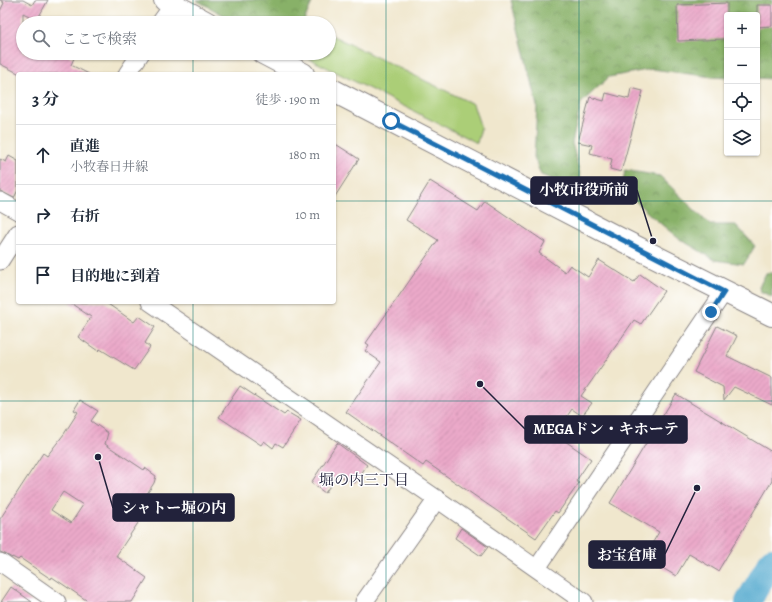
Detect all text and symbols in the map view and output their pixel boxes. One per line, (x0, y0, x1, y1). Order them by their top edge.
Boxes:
map controls (724, 12, 760, 156)
button: + (724, 12, 760, 48)
search box (16, 16, 336, 60)
icon: search (30, 27, 52, 49)
text: ここで検索 (62, 29, 137, 49)
button: − (724, 48, 760, 84)
button: locate (724, 84, 760, 120)
text: 3 分 (32, 88, 59, 111)
text: 徒歩 · 190 m (256, 91, 320, 108)
route start (382, 112, 400, 130)
button: layers (724, 120, 760, 156)
text: 直進 (70, 136, 100, 156)
icon: ahead (32, 144, 54, 166)
text: 180 m (289, 146, 320, 163)
text: 小牧春日井線 (70, 158, 148, 175)
callout: 小牧市役所前 (531, 177, 637, 204)
text: 小牧市役所前 (539, 180, 629, 200)
icon: right (32, 204, 54, 226)
text: 右折 (70, 206, 100, 226)
text: 10 m (295, 206, 320, 223)
icon: arrive (32, 264, 54, 286)
text: 目的地に到着 (70, 266, 160, 286)
route end (702, 303, 720, 321)
callout: MEGAドン・キホーテ (525, 416, 687, 443)
text: MEGAドン・キホーテ (533, 419, 679, 439)
district label: 堀の内三丁目 (319, 470, 409, 490)
callout: シャトー堀の内 (113, 494, 234, 521)
text: シャトー堀の内 (122, 498, 226, 518)
callout: お宝倉庫 (589, 541, 665, 568)
text: お宝倉庫 (597, 545, 657, 565)

